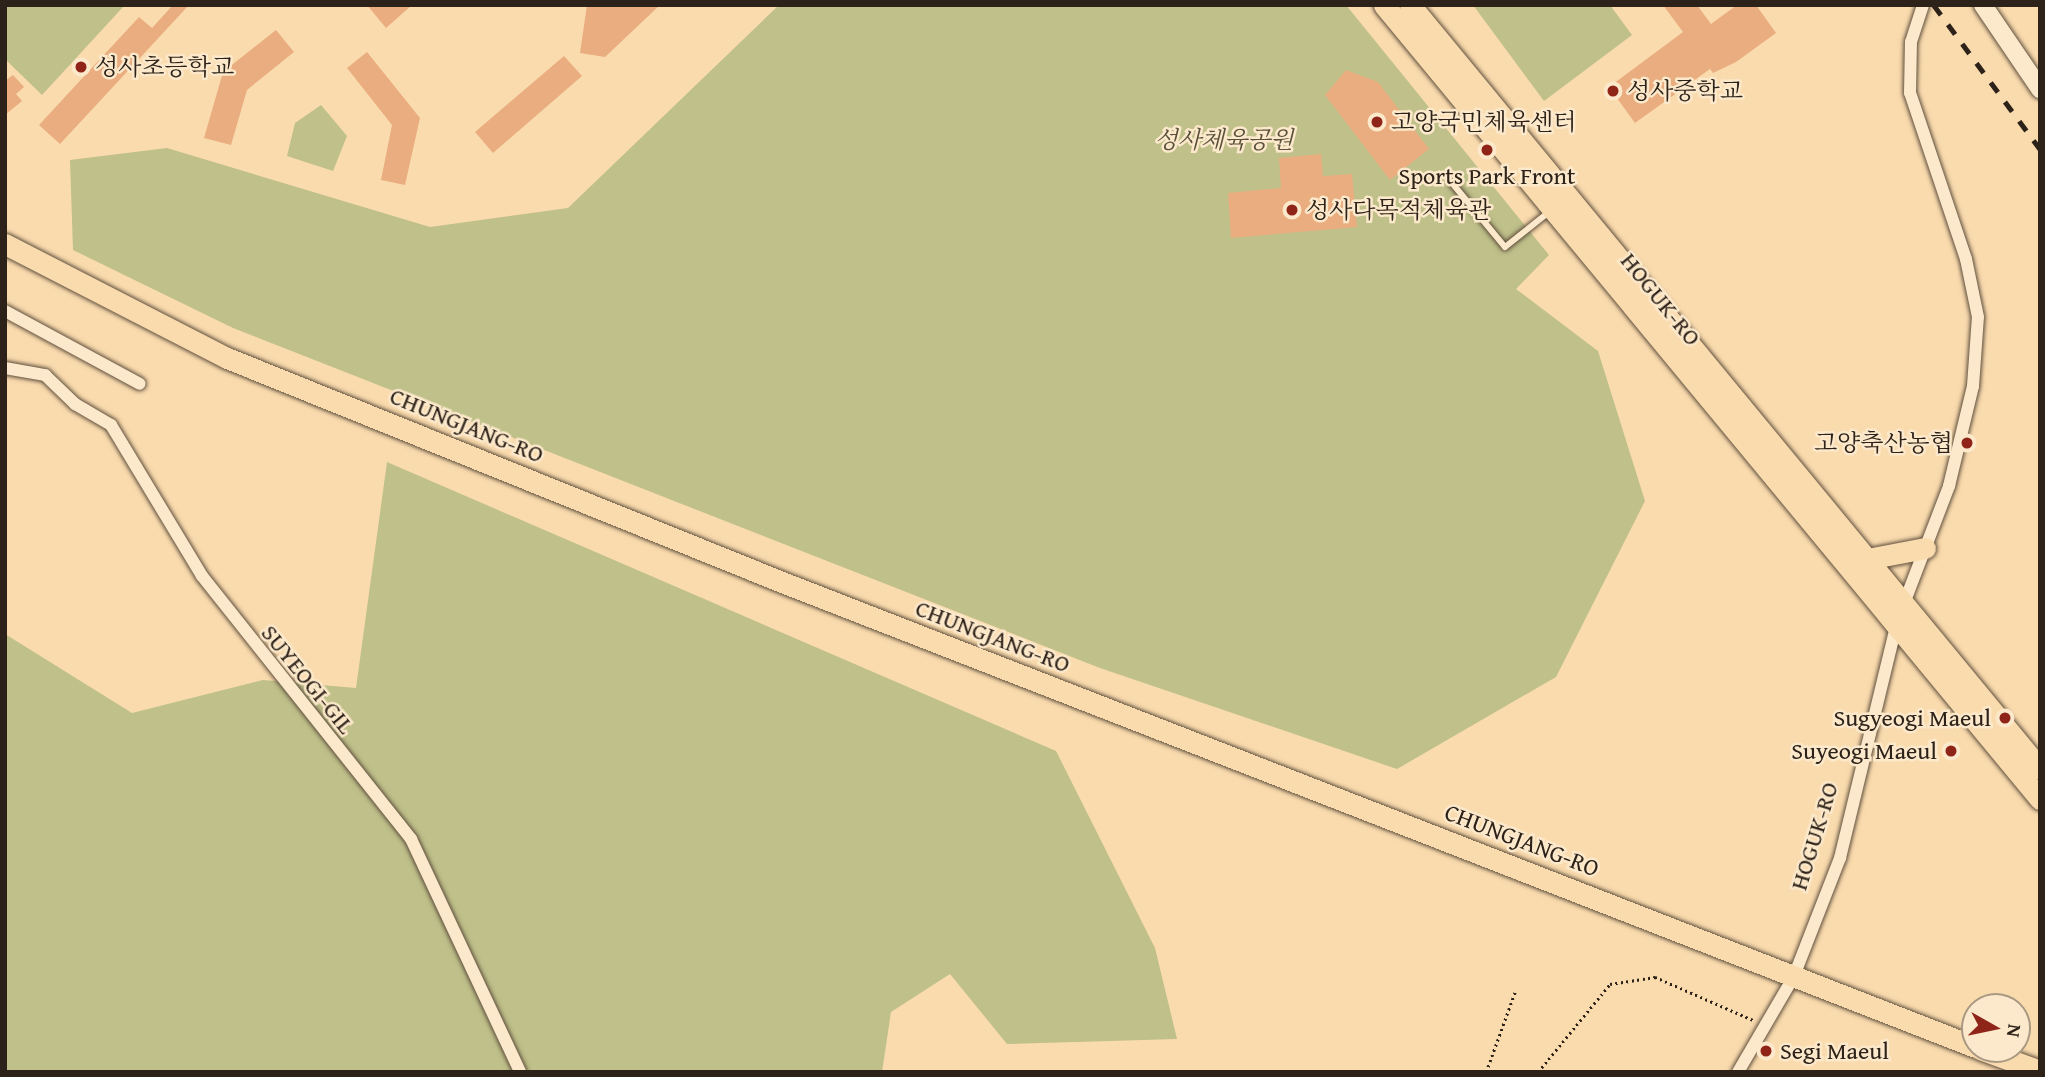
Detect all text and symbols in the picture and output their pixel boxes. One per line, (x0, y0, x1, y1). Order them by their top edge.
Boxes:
place label: 성사초등학교 (95, 53, 234, 81)
marker: 성사초등학교 (73, 59, 89, 75)
place label: 성사중학교 (1627, 77, 1743, 105)
marker: 성사중학교 (1605, 83, 1621, 99)
place label: 고양국민체육센터 (1391, 108, 1576, 136)
marker: 고양국민체육센터 (1369, 114, 1385, 130)
park label: 성사체육공원 (1154, 126, 1294, 154)
marker: Sports Park Front (1479, 142, 1495, 158)
place label: Sports Park Front (1398, 162, 1576, 190)
place label: 성사다목적체육관 (1306, 196, 1491, 224)
marker: 성사다목적체육관 (1284, 202, 1300, 218)
street label: HOGUK-RO (1615, 247, 1707, 351)
street label: CHUNGJANG-RO (386, 381, 548, 469)
place label: 고양축산농협 (1814, 429, 1953, 457)
marker: 고양축산농협 (1959, 435, 1975, 451)
street label: CHUNGJANG-RO (912, 593, 1074, 679)
street label: SUYEOGI-GIL (255, 619, 361, 739)
place label: Sugyeogi Maeul (1833, 704, 1991, 732)
marker: Sugyeogi Maeul (1997, 710, 2013, 726)
place label: Suyeogi Maeul (1791, 737, 1937, 765)
marker: Suyeogi Maeul (1943, 743, 1959, 759)
street label: HOGUK-RO (1784, 779, 1844, 893)
street label: CHUNGJANG-RO (1441, 797, 1603, 883)
north arrow (1961, 993, 2031, 1063)
text: N (2000, 1023, 2030, 1039)
place label: Segi Maeul (1780, 1037, 1889, 1065)
marker: Segi Maeul (1758, 1043, 1774, 1059)

